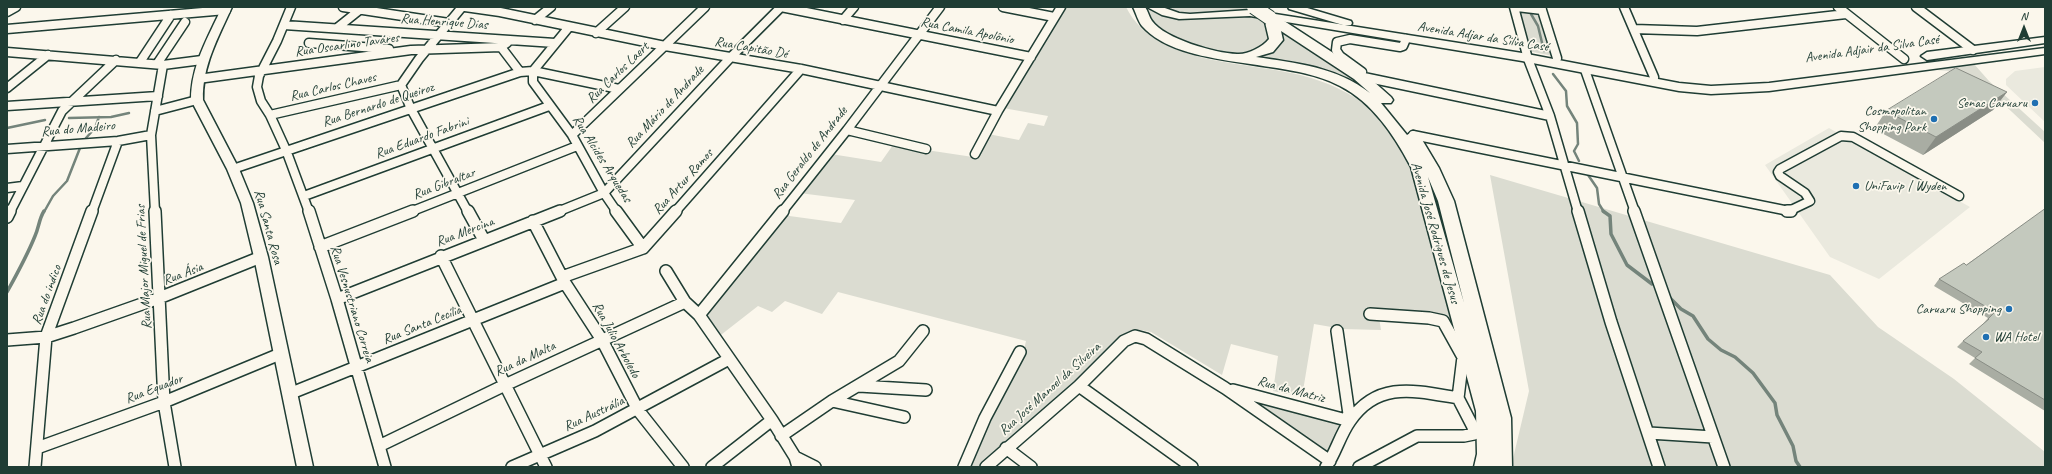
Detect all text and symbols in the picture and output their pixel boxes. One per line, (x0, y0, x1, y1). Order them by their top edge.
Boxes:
north arrow (2004, 8, 2044, 48)
text: N (2021, 9, 2027, 23)
street label: Rua Henrique Dias (400, 11, 488, 33)
street label: Rua Camila Apolônio (919, 14, 1015, 48)
street label: Avenida Adjar da Silva Casé (1416, 18, 1550, 56)
street label: Rua Oscarlino Taváres (294, 29, 400, 61)
street label: Avenida Adjair da Silva Casé (1804, 31, 1940, 67)
street label: Rua Capitão Dé (713, 33, 789, 63)
street label: Rua Carlos Laert (583, 39, 653, 107)
street label: Rua Mário de Andrade (622, 62, 708, 152)
street label: Rua Carlos Chaves (288, 69, 378, 105)
street label: Rua Bernardo de Queiroz (320, 79, 436, 131)
place label: Senac Caruaru (1957, 95, 2027, 111)
marker: Senac Caruaru (2030, 98, 2040, 108)
street label: Rua Geraldo de Andrade (769, 103, 851, 203)
place label: Cosmopolitan Shopping Park (1857, 103, 1926, 136)
street label: Rua Alcides Arquedas (569, 112, 635, 206)
street label: Rua Eduardo Fabrini (373, 113, 471, 163)
marker: Cosmopolitan Shopping Park (1929, 114, 1939, 124)
street label: Rua do Madeiro (40, 117, 116, 141)
street label: Rua Artur Ramos (649, 146, 717, 218)
street label: Avenida José Rodrigues de Jesus (1407, 160, 1463, 306)
street label: Rua Gibraltar (410, 164, 478, 204)
place label: UniFavip | Wyden (1864, 178, 1947, 194)
marker: UniFavip | Wyden (1851, 181, 1861, 191)
street label: Rua Santa Rosa (250, 188, 286, 266)
street label: Rua Major Miguel de Frias (132, 204, 156, 330)
street label: Rua Mercina (434, 213, 496, 251)
street label: Rua Vesnustriano Correia (326, 244, 378, 364)
street label: Rua Ásia (161, 259, 205, 289)
street label: Rua do indico (28, 263, 66, 327)
street label: Rua Julio Arboledo (588, 299, 644, 381)
place label: Caruaru Shopping (1916, 301, 2001, 317)
street label: Rua Santa Cecília (380, 302, 464, 348)
marker: Caruaru Shopping (2004, 304, 2014, 314)
place label: WA Hotel (1994, 329, 2039, 345)
marker: WA Hotel (1981, 332, 1991, 342)
street label: Rua da Malta (492, 338, 558, 380)
street label: Rua José Manoel da Silveira (996, 339, 1104, 439)
street label: Rua Equador (123, 370, 185, 408)
street label: Rua da Matriz (1255, 373, 1327, 407)
street label: Rua Austrália (561, 393, 627, 435)

